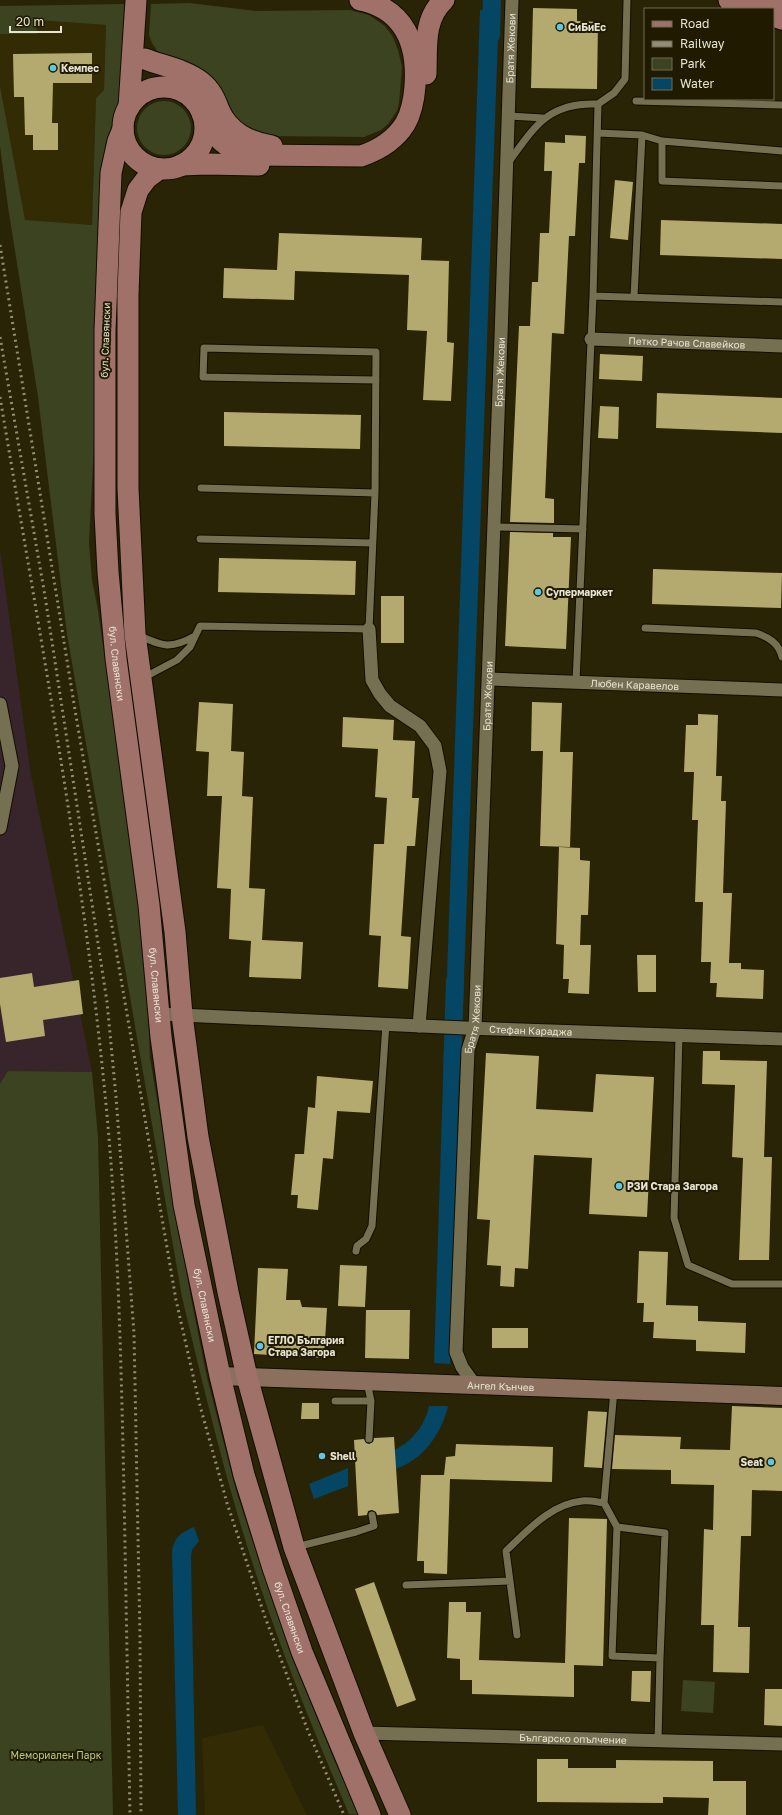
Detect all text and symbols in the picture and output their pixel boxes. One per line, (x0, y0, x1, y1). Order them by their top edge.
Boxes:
scale bar (10, 8, 61, 34)
legend (644, 8, 774, 100)
street label: Братя Жекови (503, 13, 518, 83)
text: 20 m (16, 14, 44, 29)
text: Road (680, 16, 709, 31)
place label: СиБиЕс (568, 21, 606, 33)
marker: СиБиЕс (555, 22, 565, 32)
text: Railway (680, 36, 725, 51)
text: Park (680, 56, 706, 71)
place label: Кемпес (61, 62, 99, 74)
marker: Кемпес (48, 63, 58, 73)
text: Water (680, 76, 714, 91)
street label: бул. Славянски (98, 302, 112, 378)
street label: Петко Рачов Славейков (628, 334, 746, 351)
street label: Братя Жекови (492, 337, 507, 407)
place label: Супермаркет (546, 586, 613, 598)
marker: Супермаркет (533, 587, 543, 597)
street label: бул. Славянски (107, 626, 128, 702)
street label: Братя Жекови (480, 661, 495, 731)
street label: Любен Каравелов (590, 677, 680, 692)
street label: бул. Славянски (147, 947, 166, 1023)
street label: Братя Жекови (462, 985, 483, 1054)
street label: Стефан Караджа (489, 1023, 572, 1038)
place label: РЗИ Стара Загора (627, 1180, 718, 1192)
marker: РЗИ Стара Загора (614, 1181, 624, 1191)
street label: бул. Славянски (191, 1267, 219, 1343)
place label: ЕГЛО България Стара Загора (268, 1334, 344, 1358)
marker: ЕГЛО България Стара Загора (255, 1341, 265, 1351)
street label: Ангел Кънчев (467, 1379, 535, 1393)
place label: Shell (330, 1450, 356, 1462)
marker: Shell (317, 1451, 327, 1461)
place label: Seat (741, 1456, 763, 1468)
marker: Seat (766, 1457, 776, 1467)
street label: бул. Славянски (272, 1580, 308, 1655)
street label: Българско опълчение (519, 1731, 627, 1746)
park label: Мемориален Парк (11, 1749, 102, 1761)

